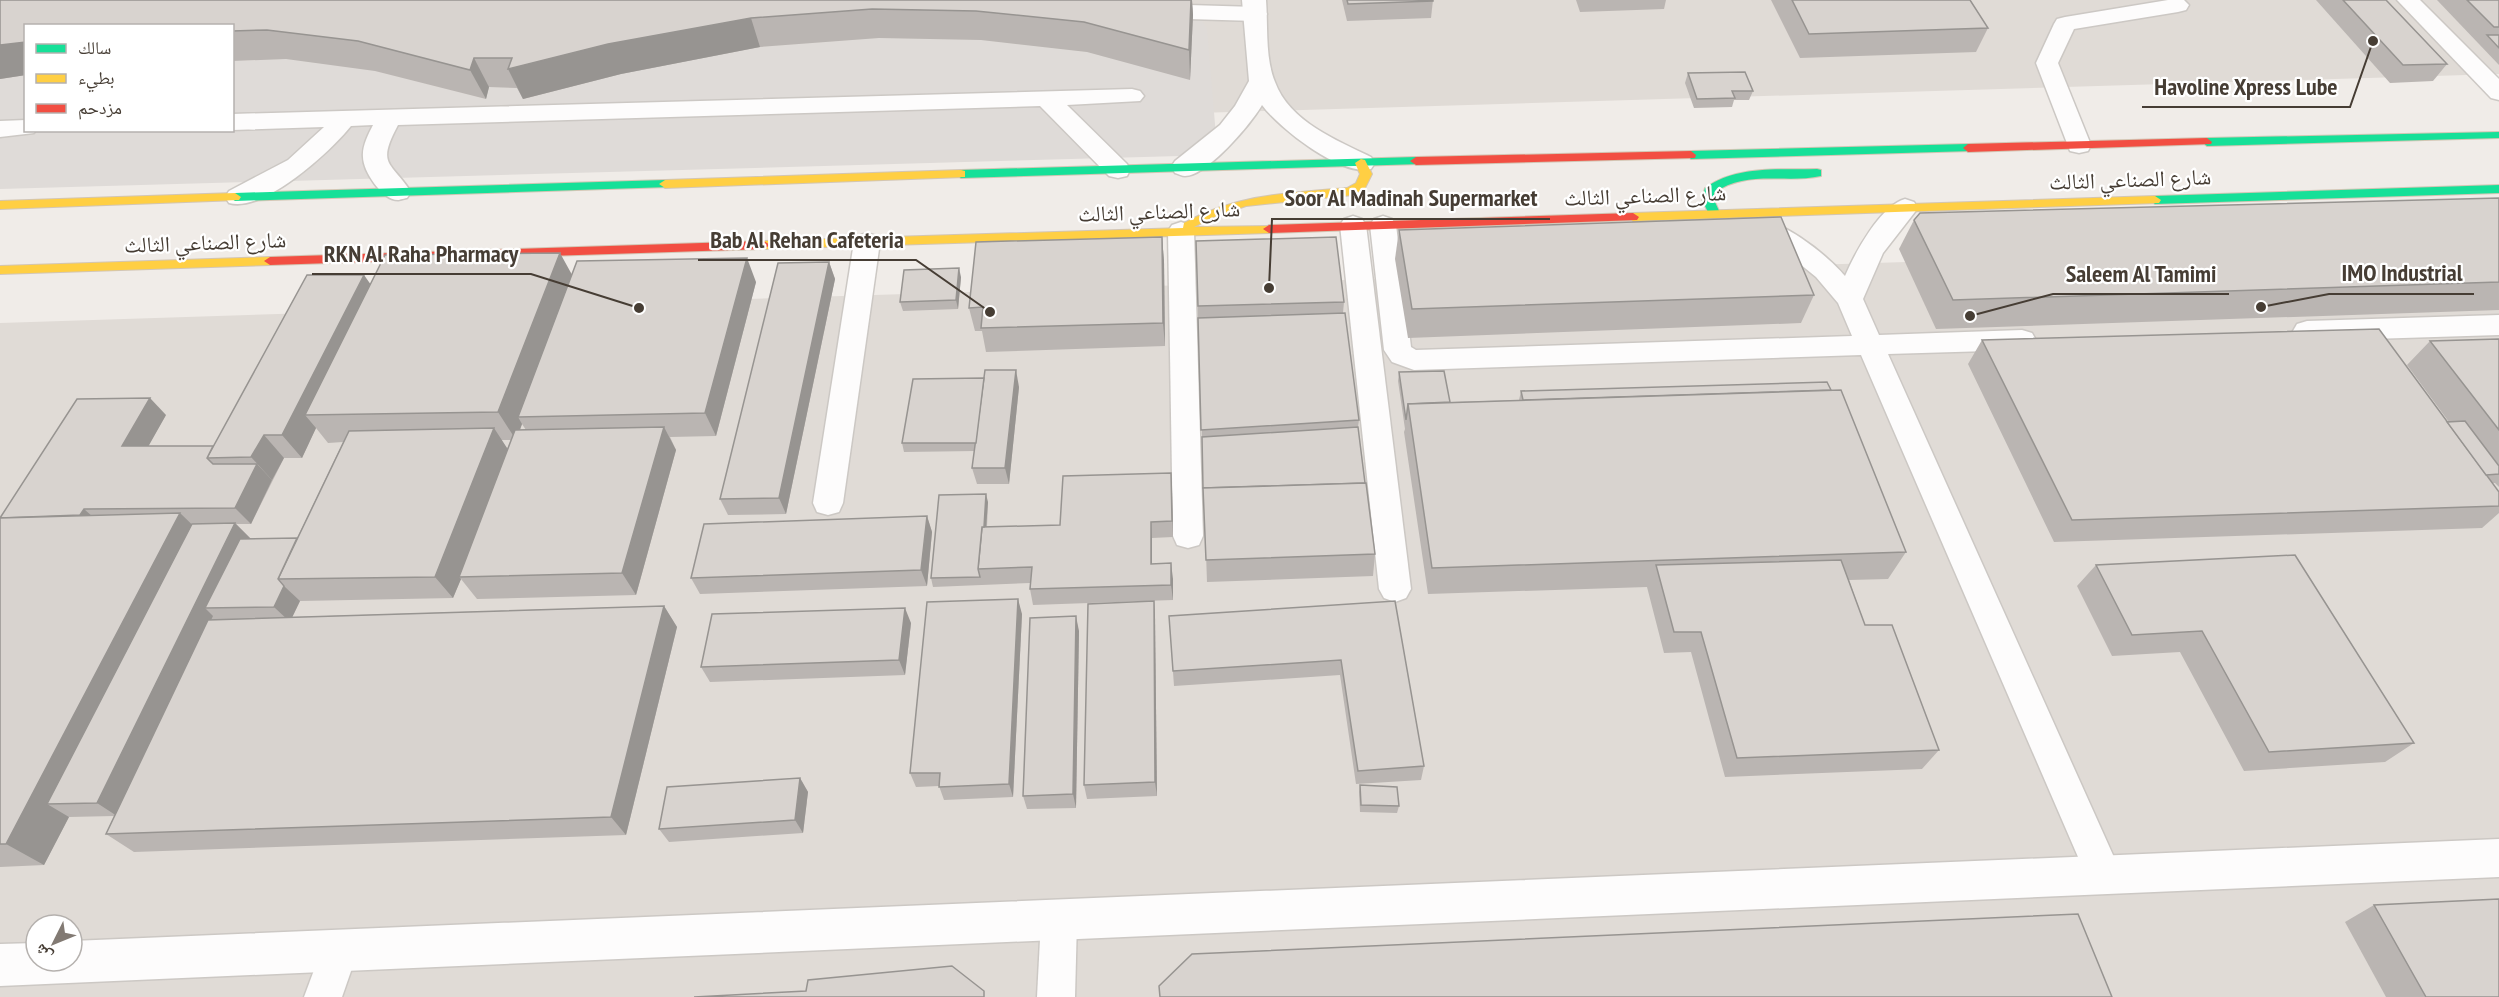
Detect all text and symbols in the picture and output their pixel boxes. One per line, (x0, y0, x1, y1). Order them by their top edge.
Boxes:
legend (24, 24, 234, 132)
text: سالك (78, 36, 111, 59)
callout: Havoline Xpress Lube (2142, 65, 2350, 107)
text: بطيء (78, 66, 115, 93)
text: Havoline Xpress Lube (2154, 71, 2338, 102)
text: مزدحم (78, 96, 122, 120)
street label: شارع الصناعي الثالث (2048, 162, 2212, 199)
callout: Soor Al Madinah Supermarket (1272, 177, 1550, 219)
street label: شارع الصناعي الثالث (1563, 178, 1727, 215)
text: Soor Al Madinah Supermarket (1284, 182, 1538, 213)
street label: شارع الصناعي الثالث (1077, 194, 1241, 231)
callout: Bab Al Rehan Cafeteria (698, 218, 916, 260)
text: Bab Al Rehan Cafeteria (710, 224, 904, 255)
street label: شارع الصناعي الثالث (123, 225, 287, 262)
callout: RKN Al Raha Pharmacy (312, 232, 531, 274)
text: RKN Al Raha Pharmacy (324, 238, 519, 269)
callout: Saleem Al Tamimi (2053, 252, 2229, 294)
callout: IMO Industrial (2329, 252, 2474, 294)
text: IMO Industrial (2342, 257, 2463, 288)
text: Saleem Al Tamimi (2066, 258, 2216, 289)
north arrow (24, 913, 84, 973)
text: ش (30, 940, 56, 966)

